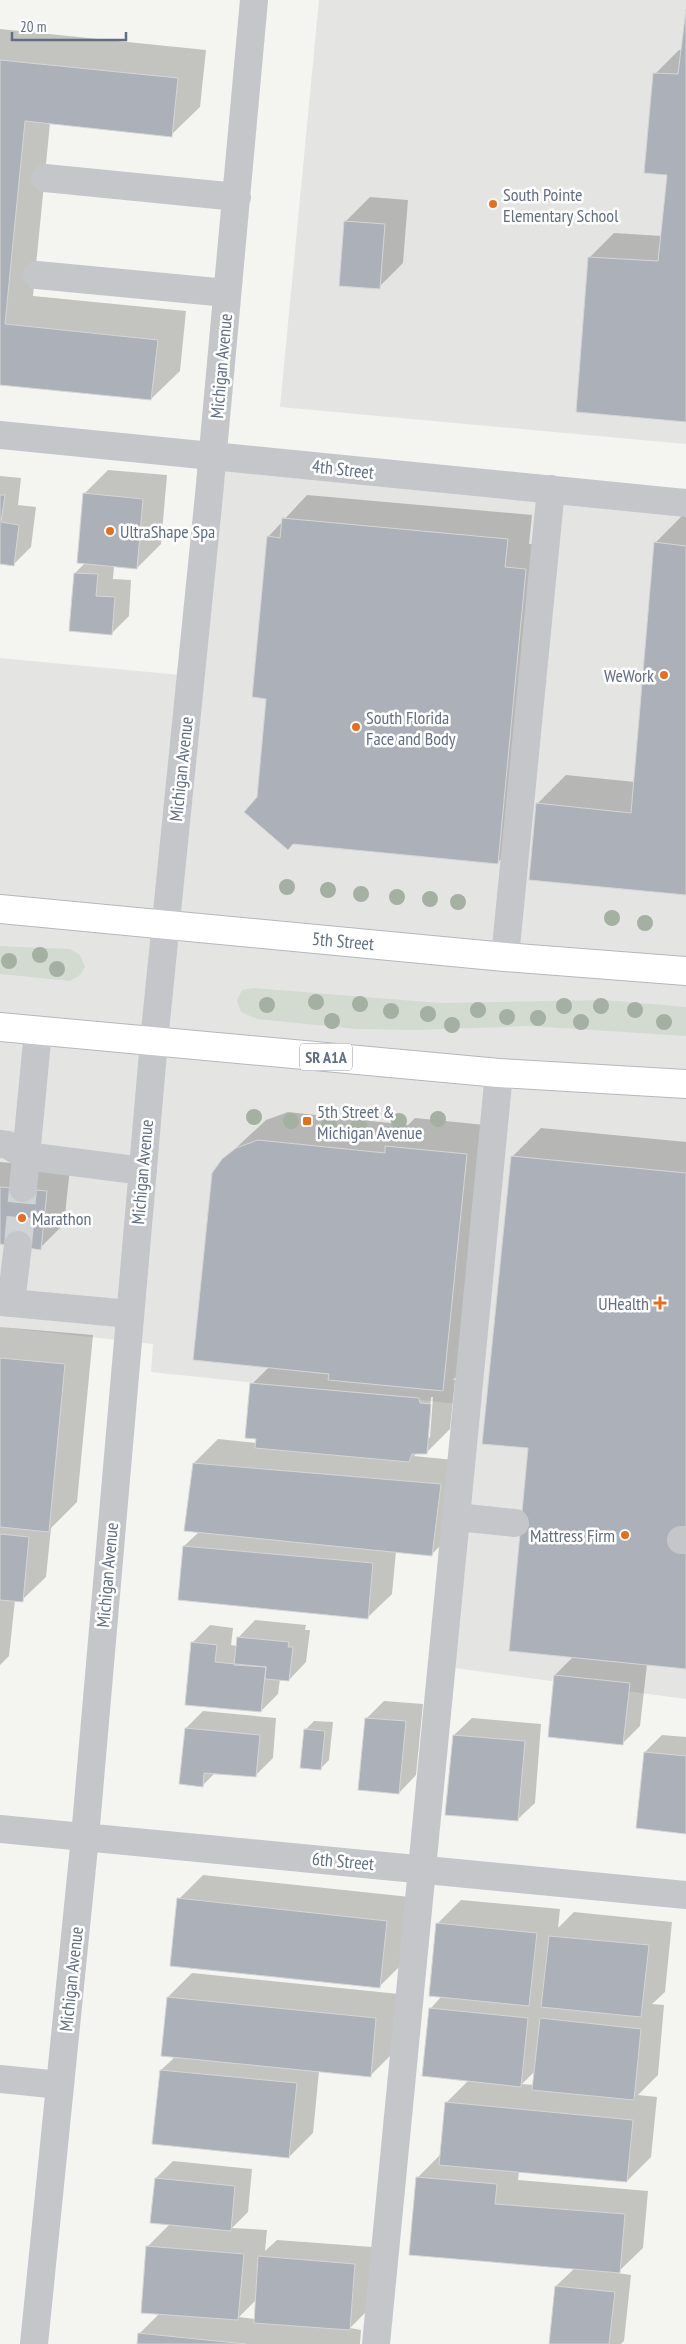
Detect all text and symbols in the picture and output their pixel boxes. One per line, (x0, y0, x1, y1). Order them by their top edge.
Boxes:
scale bar (12, 10, 126, 42)
text: 20 m (20, 17, 46, 36)
place label: South Pointe Elementary School (503, 183, 619, 227)
marker: South Pointe Elementary School (487, 198, 499, 210)
street label: Michigan Avenue (205, 313, 237, 419)
street label: 4th Street (311, 454, 375, 484)
place label: UltraShape Spa (120, 520, 215, 543)
marker: UltraShape Spa (104, 525, 116, 537)
place label: WeWork (604, 664, 654, 687)
marker: WeWork (658, 669, 670, 681)
place label: South Florida Face and Body (366, 706, 456, 750)
street label: Michigan Avenue (164, 715, 198, 823)
marker: South Florida Face and Body (350, 721, 362, 733)
street label: 5th Street (311, 927, 375, 955)
road number: SR A1A (300, 1044, 352, 1070)
place label: 5th Street & Michigan Avenue (317, 1100, 422, 1144)
marker: 5th Street & Michigan Avenue (301, 1115, 313, 1127)
street label: Michigan Avenue (126, 1119, 158, 1225)
place label: Marathon (32, 1207, 91, 1230)
marker: Marathon (16, 1212, 28, 1224)
place label: UHealth (598, 1292, 649, 1315)
marker: UHealth (653, 1296, 667, 1310)
street label: Michigan Avenue (91, 1522, 123, 1628)
place label: Mattress Firm (530, 1524, 615, 1547)
marker: Mattress Firm (619, 1529, 631, 1541)
street label: 6th Street (311, 1847, 375, 1875)
street label: Michigan Avenue (54, 1925, 88, 2033)

